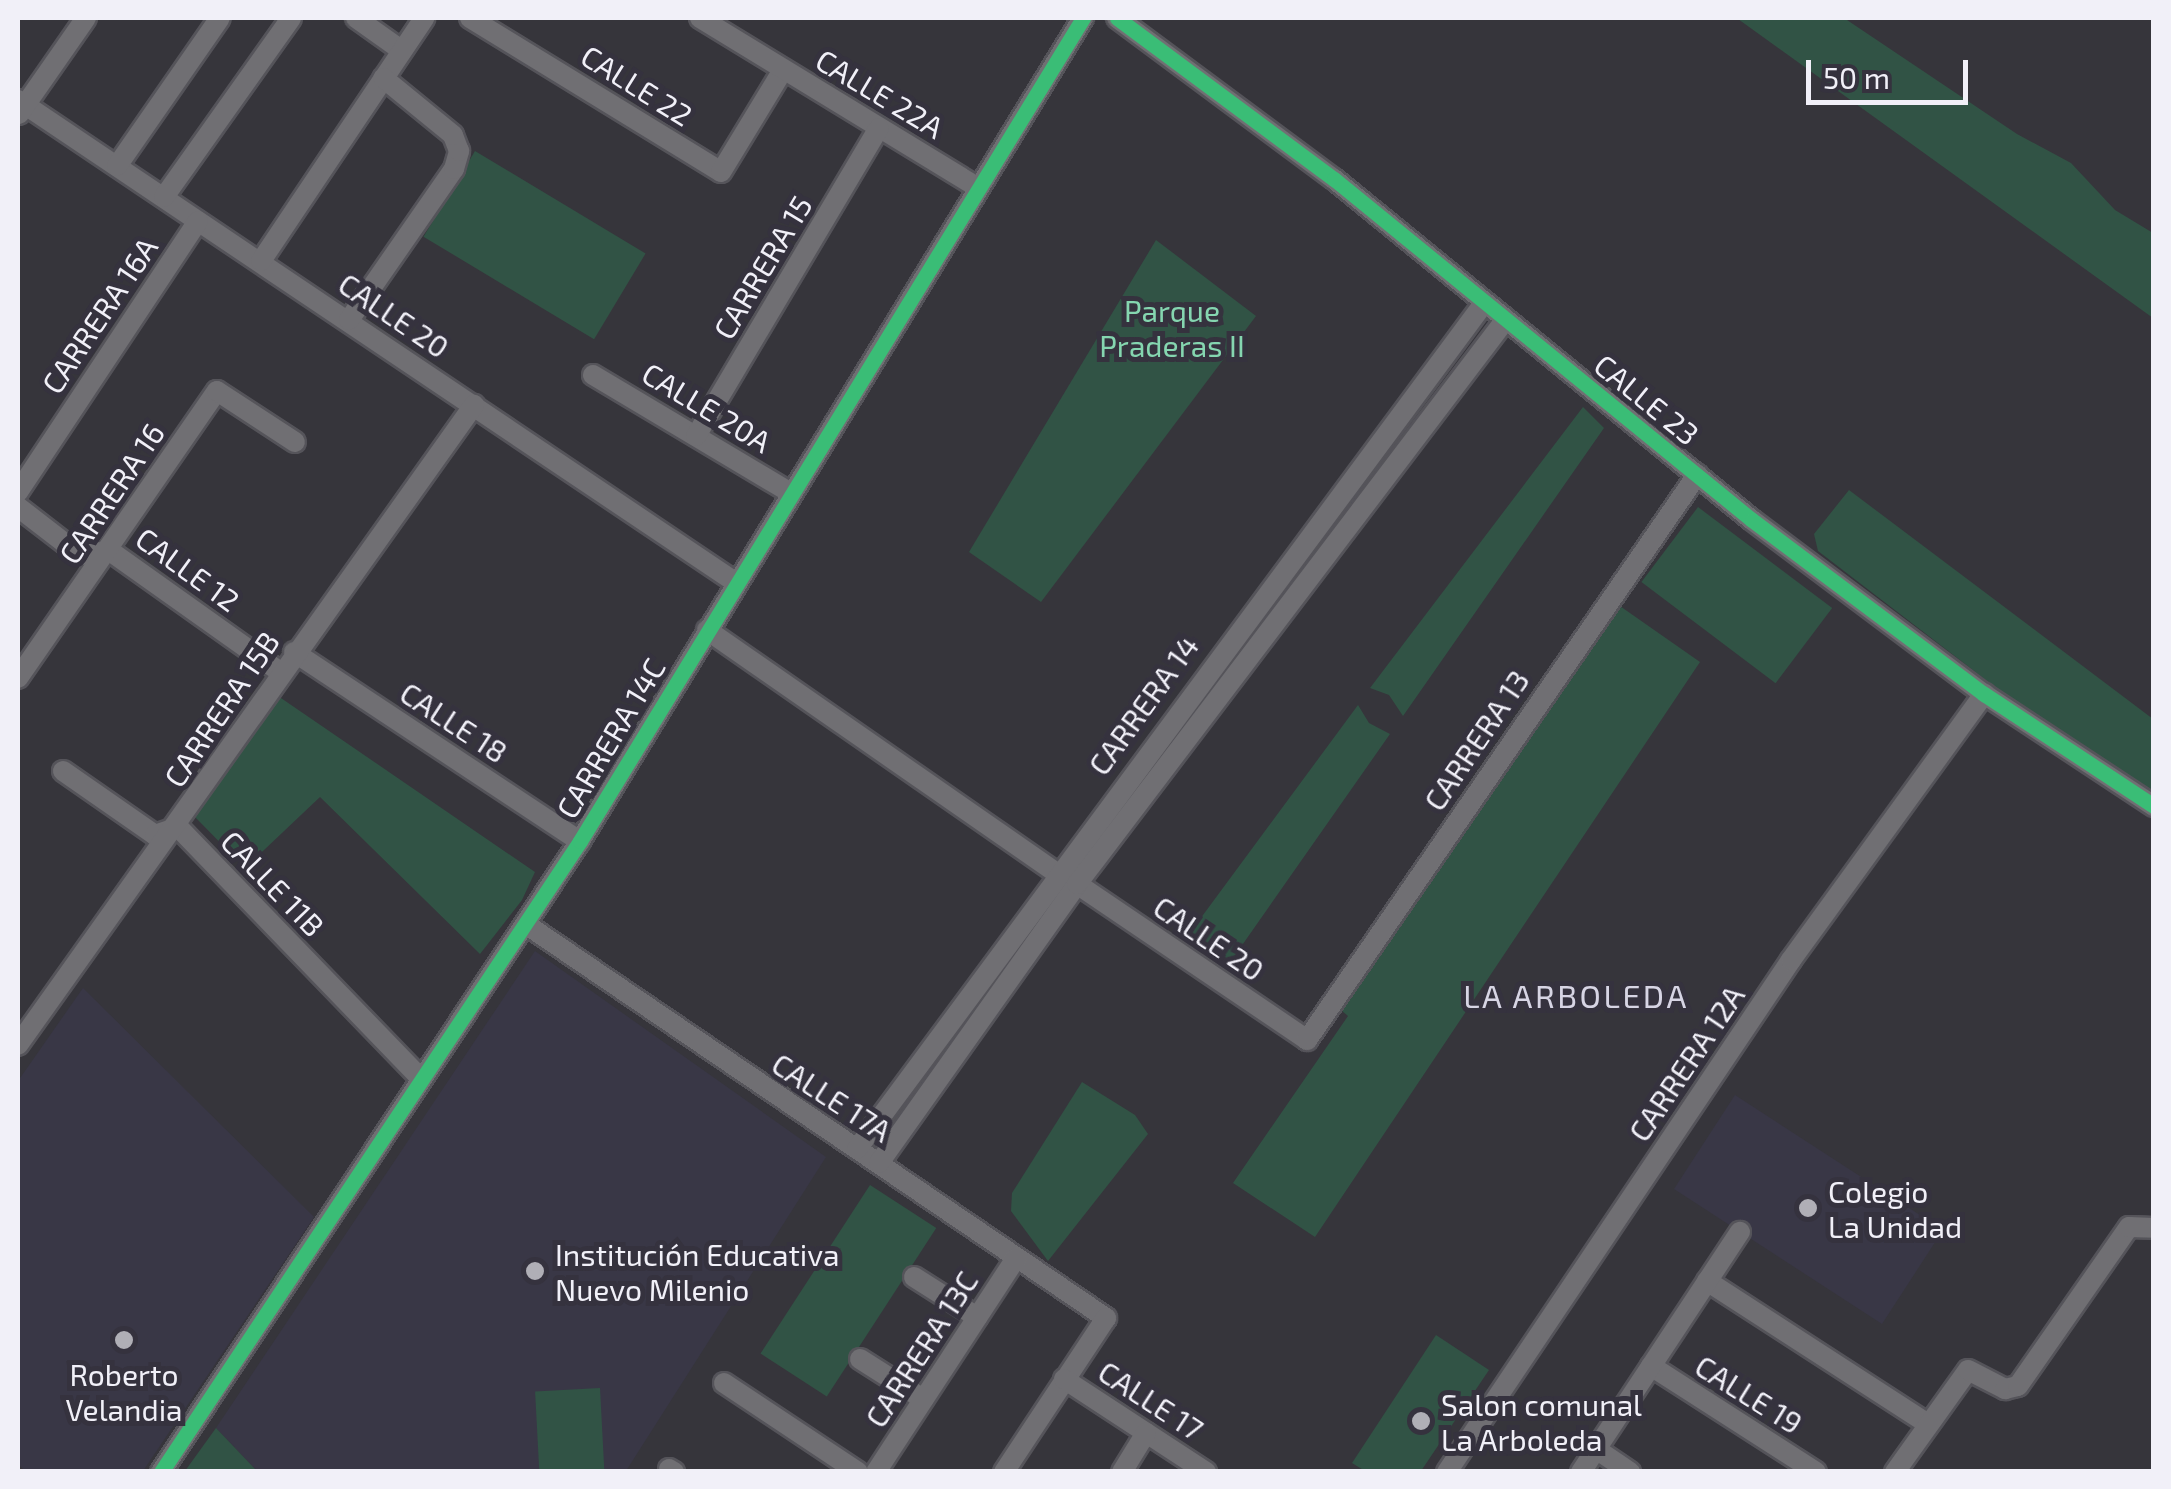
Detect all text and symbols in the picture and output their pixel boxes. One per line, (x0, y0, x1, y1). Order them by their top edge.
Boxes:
street label: CALLE 22 (575, 37, 699, 133)
scale bar (1811, 40, 1974, 102)
street label: CALLE 22A (810, 41, 950, 145)
text: 50 m (1823, 59, 1890, 95)
street label: CARRERA 15 (705, 188, 819, 346)
street label: CARRERA 16A (33, 230, 165, 400)
street label: CALLE 20 (332, 265, 456, 365)
park label: Parque Praderas II (1099, 292, 1245, 362)
street label: CALLE 23 (1588, 346, 1706, 452)
street label: CALLE 20A (636, 355, 778, 459)
street label: CARRERA 16 (51, 416, 171, 570)
street label: CALLE 12 (129, 519, 247, 619)
street label: CARRERA 15B (156, 624, 286, 794)
street label: CARRERA 14 (1080, 628, 1206, 782)
street label: CARRERA 14C (548, 651, 672, 825)
street label: CARRERA 13 (1416, 663, 1536, 817)
street label: CALLE 18 (394, 674, 514, 770)
street label: CALLE 11B (214, 823, 332, 943)
street label: CALLE 20 (1147, 888, 1271, 988)
district label: LA ARBOLEDA (1462, 976, 1690, 1014)
street label: CARRERA 12A (1620, 978, 1752, 1148)
street label: CALLE 17A (766, 1045, 898, 1149)
place label: Colegio La Unidad (1828, 1173, 1962, 1244)
marker: Colegio La Unidad (1797, 1197, 1819, 1219)
place label: Institución Educativa Nuevo Milenio (555, 1236, 840, 1306)
marker: Institución Educativa Nuevo Milenio (524, 1260, 546, 1282)
street label: CARRERA 13C (857, 1264, 985, 1434)
marker: Roberto Velandia (113, 1329, 135, 1351)
street label: CALLE 19 (1689, 1347, 1809, 1441)
street label: CALLE 17 (1092, 1353, 1210, 1447)
place label: Roberto Velandia (65, 1356, 183, 1426)
place label: Salon comunal La Arboleda (1441, 1386, 1642, 1456)
marker: Salon comunal La Arboleda (1410, 1410, 1432, 1432)

